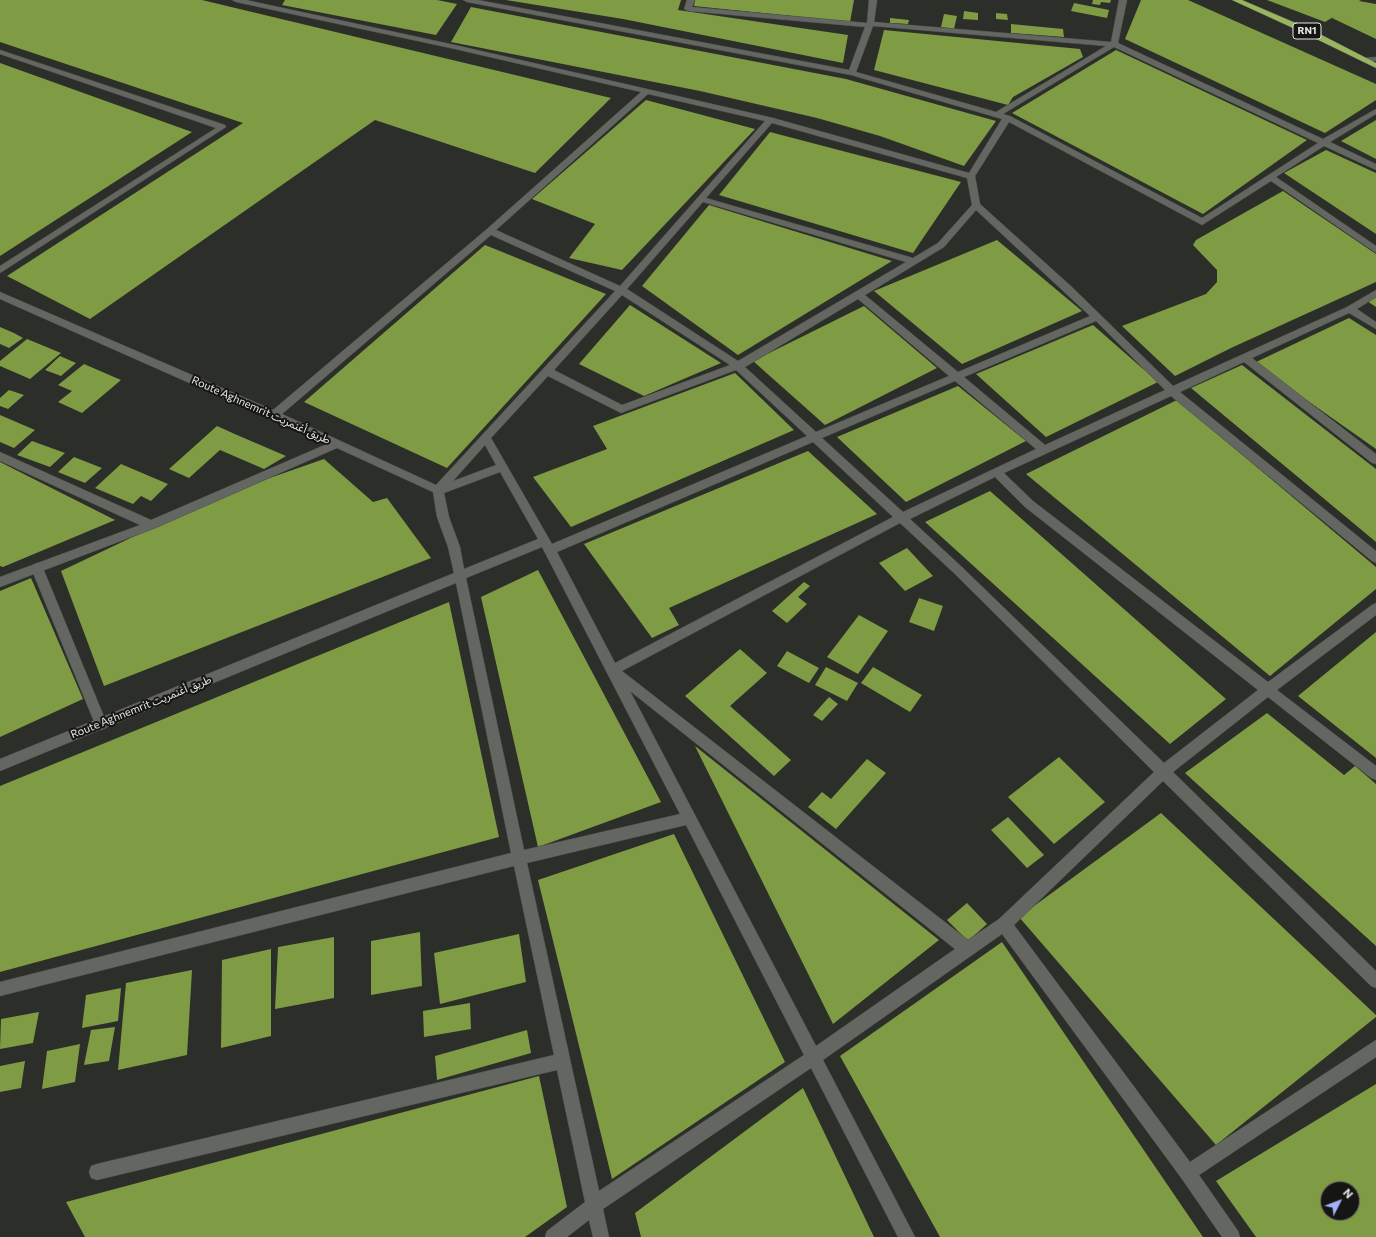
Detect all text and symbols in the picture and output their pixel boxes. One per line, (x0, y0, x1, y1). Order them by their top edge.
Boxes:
road number: RN1 (1293, 23, 1321, 39)
street label: Route Aghnemrit طريق أغنمريت (190, 373, 332, 447)
street label: Route Aghnemrit طريق أغنمريت (69, 673, 213, 741)
north arrow (1320, 1181, 1360, 1221)
text: N (1341, 1186, 1356, 1201)

